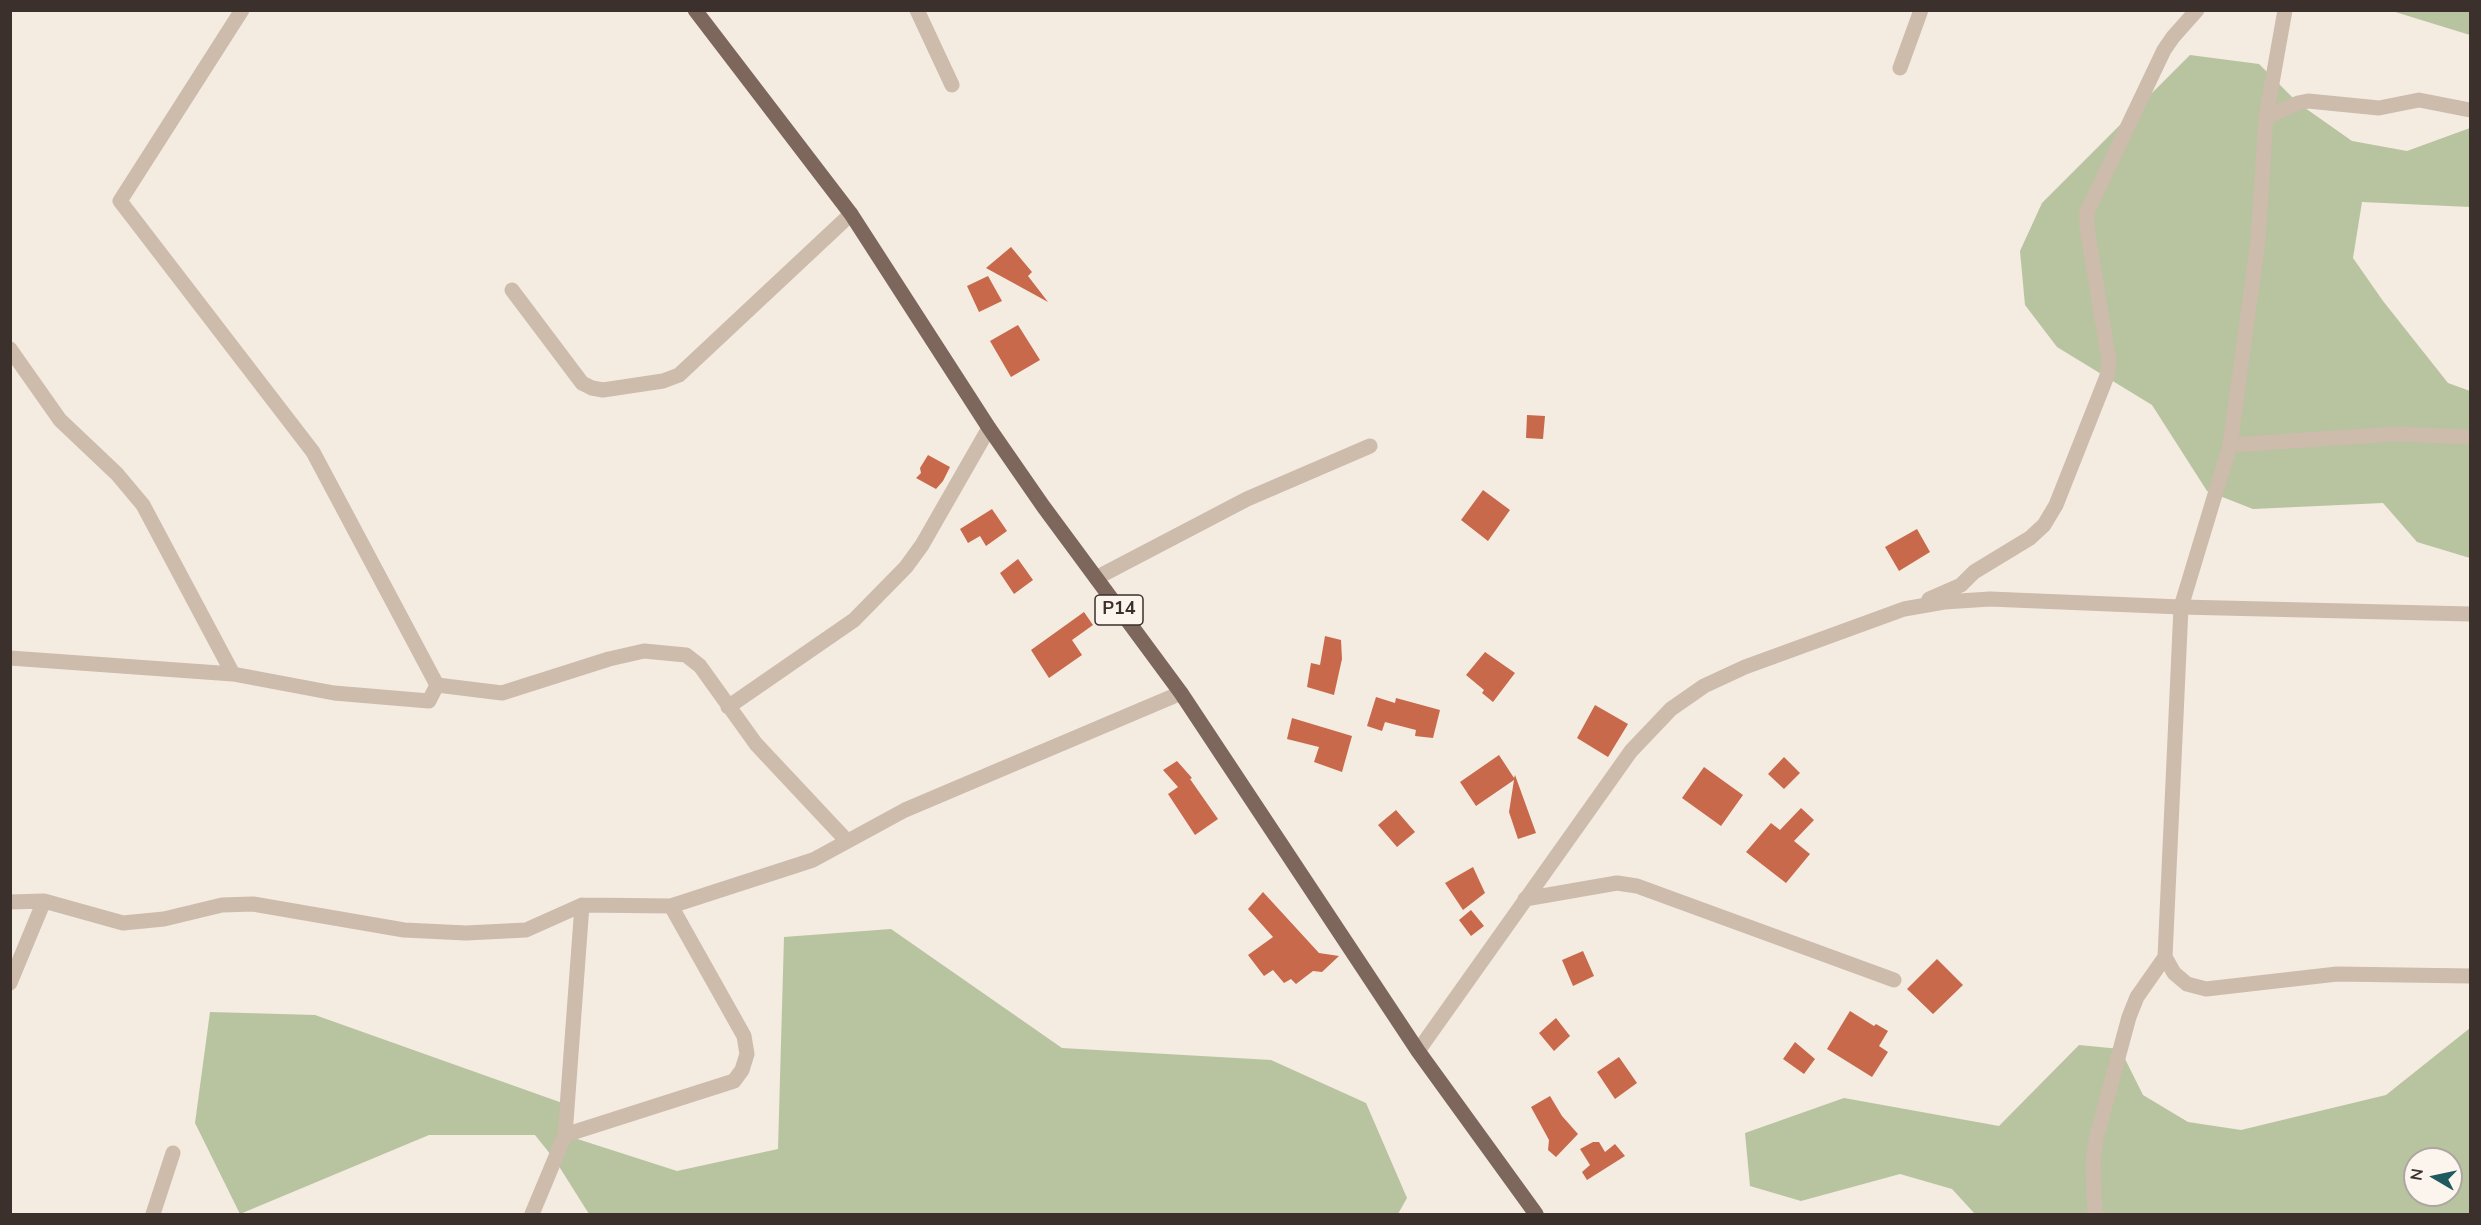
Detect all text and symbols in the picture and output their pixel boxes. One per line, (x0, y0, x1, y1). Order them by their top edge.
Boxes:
road number: P14 (1095, 595, 1143, 625)
north arrow (2403, 1147, 2463, 1207)
text: N (2405, 1167, 2429, 1182)

